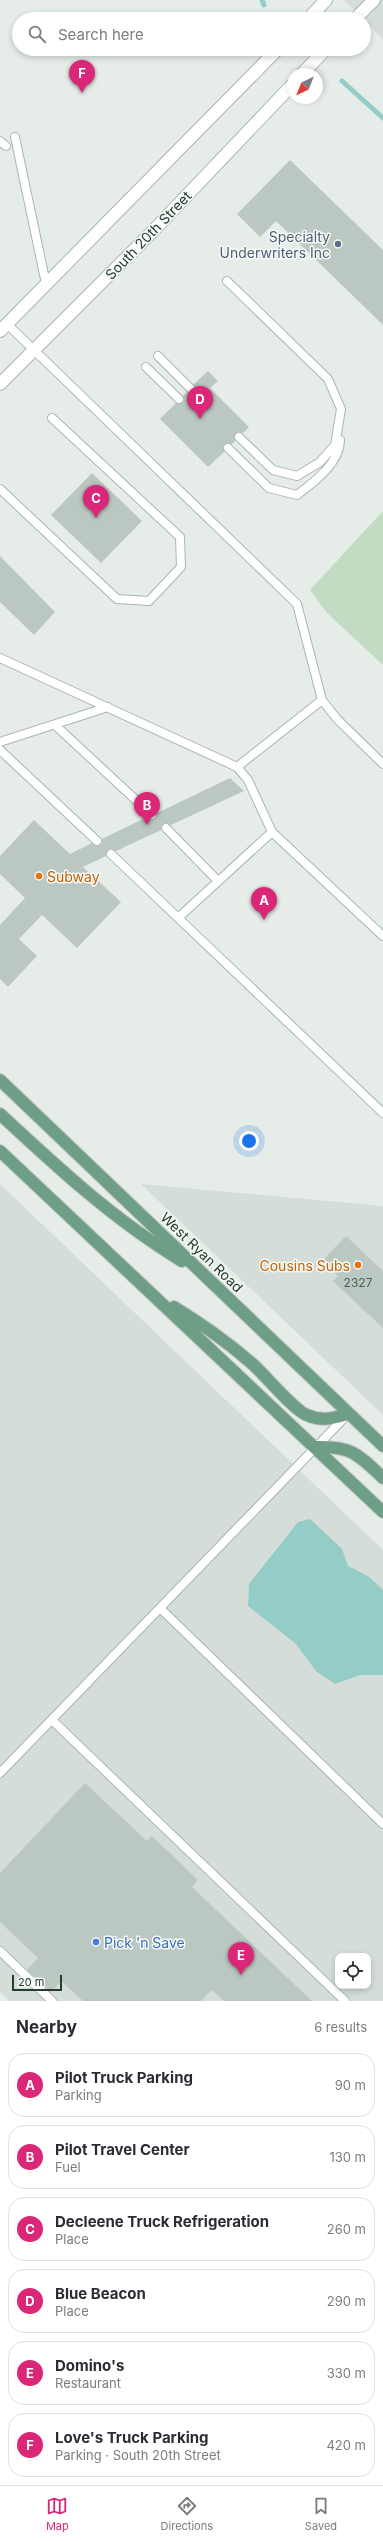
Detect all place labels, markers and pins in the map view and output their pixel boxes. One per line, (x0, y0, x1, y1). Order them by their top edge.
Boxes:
pin: F (69, 60, 95, 93)
place label: Specialty Underwriters Inc (220, 228, 330, 261)
marker: Specialty Underwriters Inc (333, 239, 343, 249)
pin: D (187, 386, 213, 419)
pin: C (83, 485, 109, 518)
pin: B (134, 792, 160, 825)
place label: Subway (47, 868, 100, 885)
marker: Subway (34, 871, 44, 881)
pin: A (251, 887, 277, 920)
place label: Cousins Subs (259, 1257, 350, 1274)
marker: Cousins Subs (353, 1260, 363, 1270)
place label: Pick 'n Save (104, 1934, 185, 1951)
marker: Pick 'n Save (91, 1937, 101, 1947)
pin: E (228, 1942, 254, 1975)

